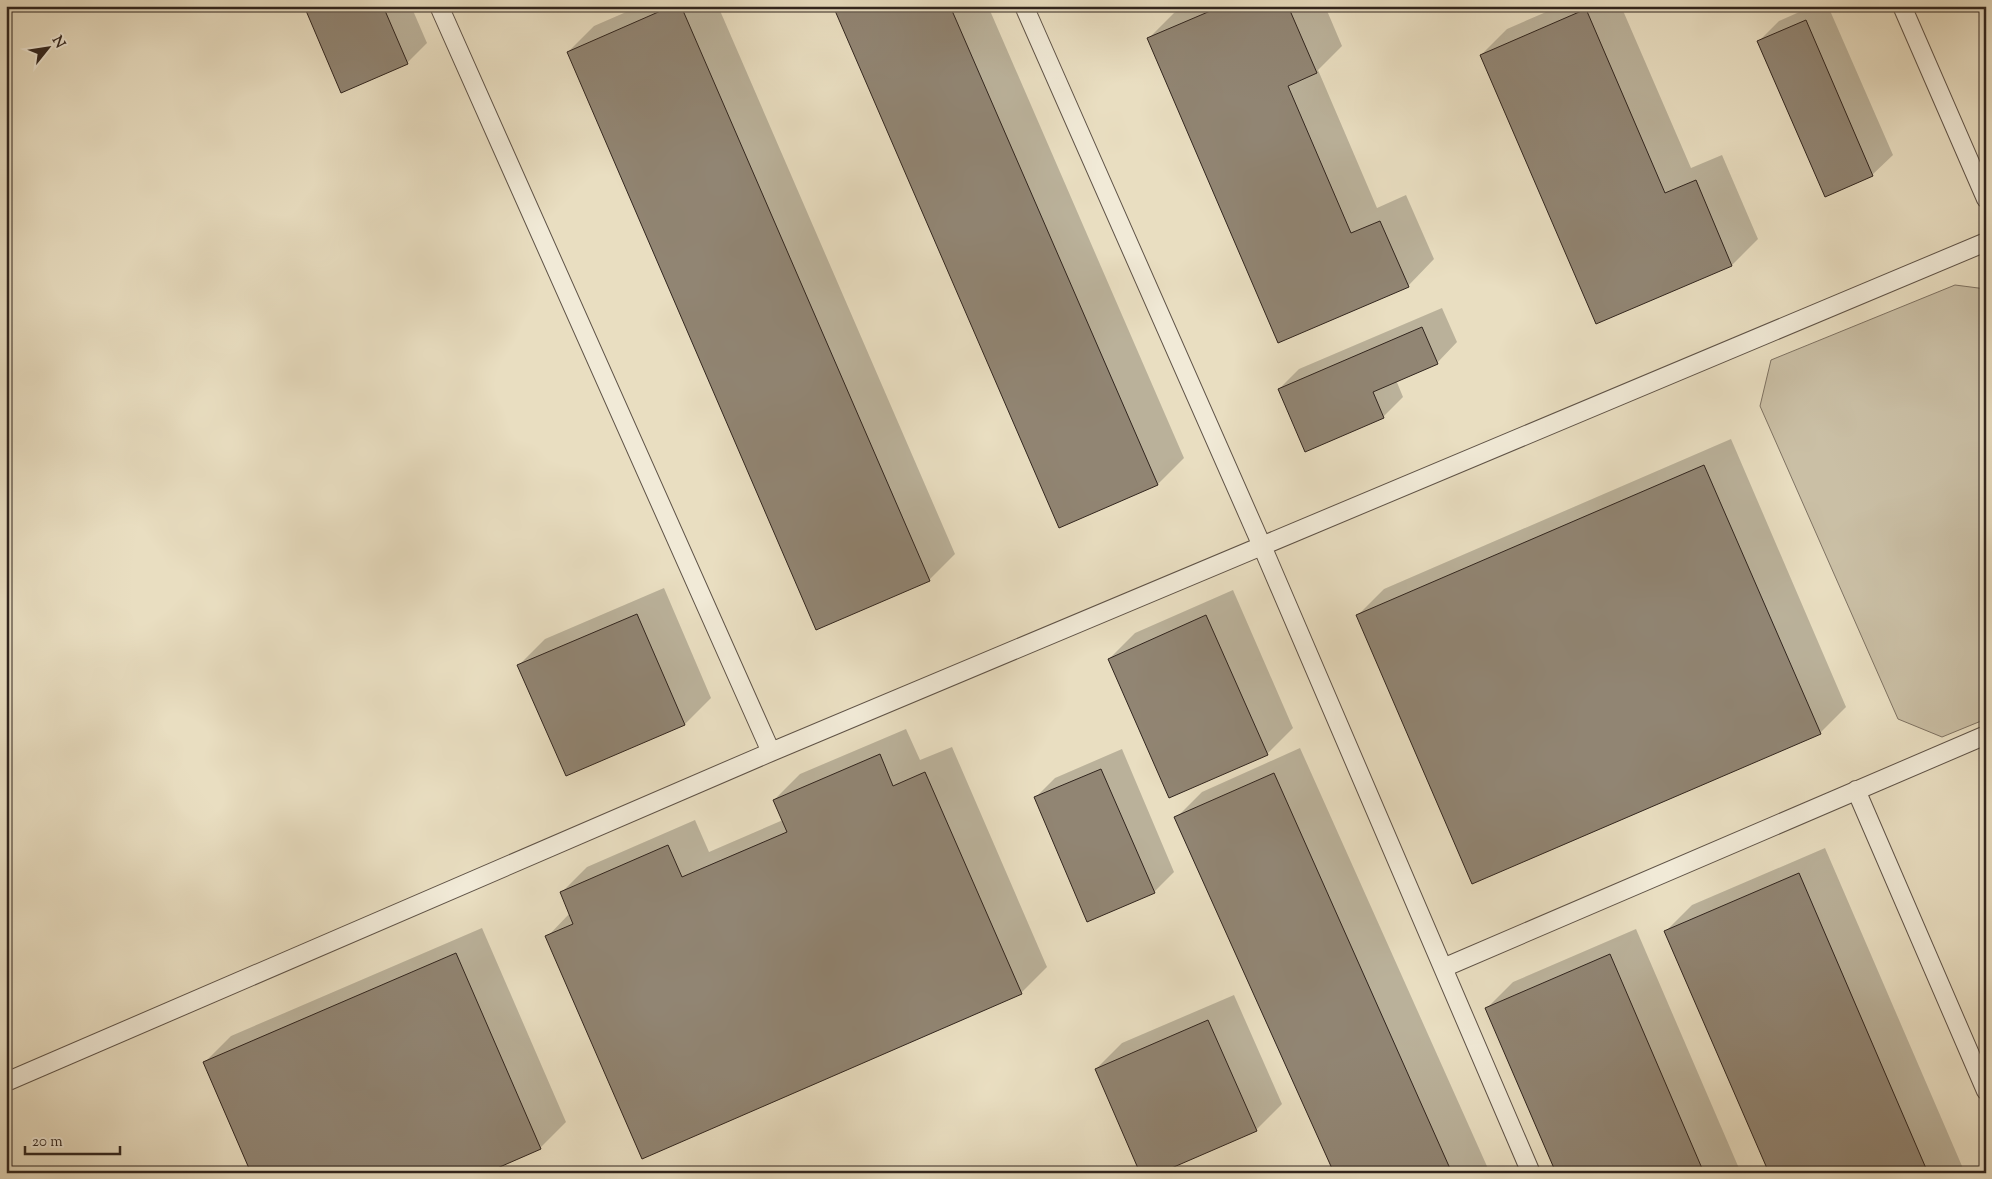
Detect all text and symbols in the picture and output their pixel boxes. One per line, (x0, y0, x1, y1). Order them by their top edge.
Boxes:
north arrow (22, 22, 72, 72)
text: N (46, 33, 69, 52)
scale bar (25, 1124, 120, 1156)
text: 20 m (32, 1132, 63, 1153)

